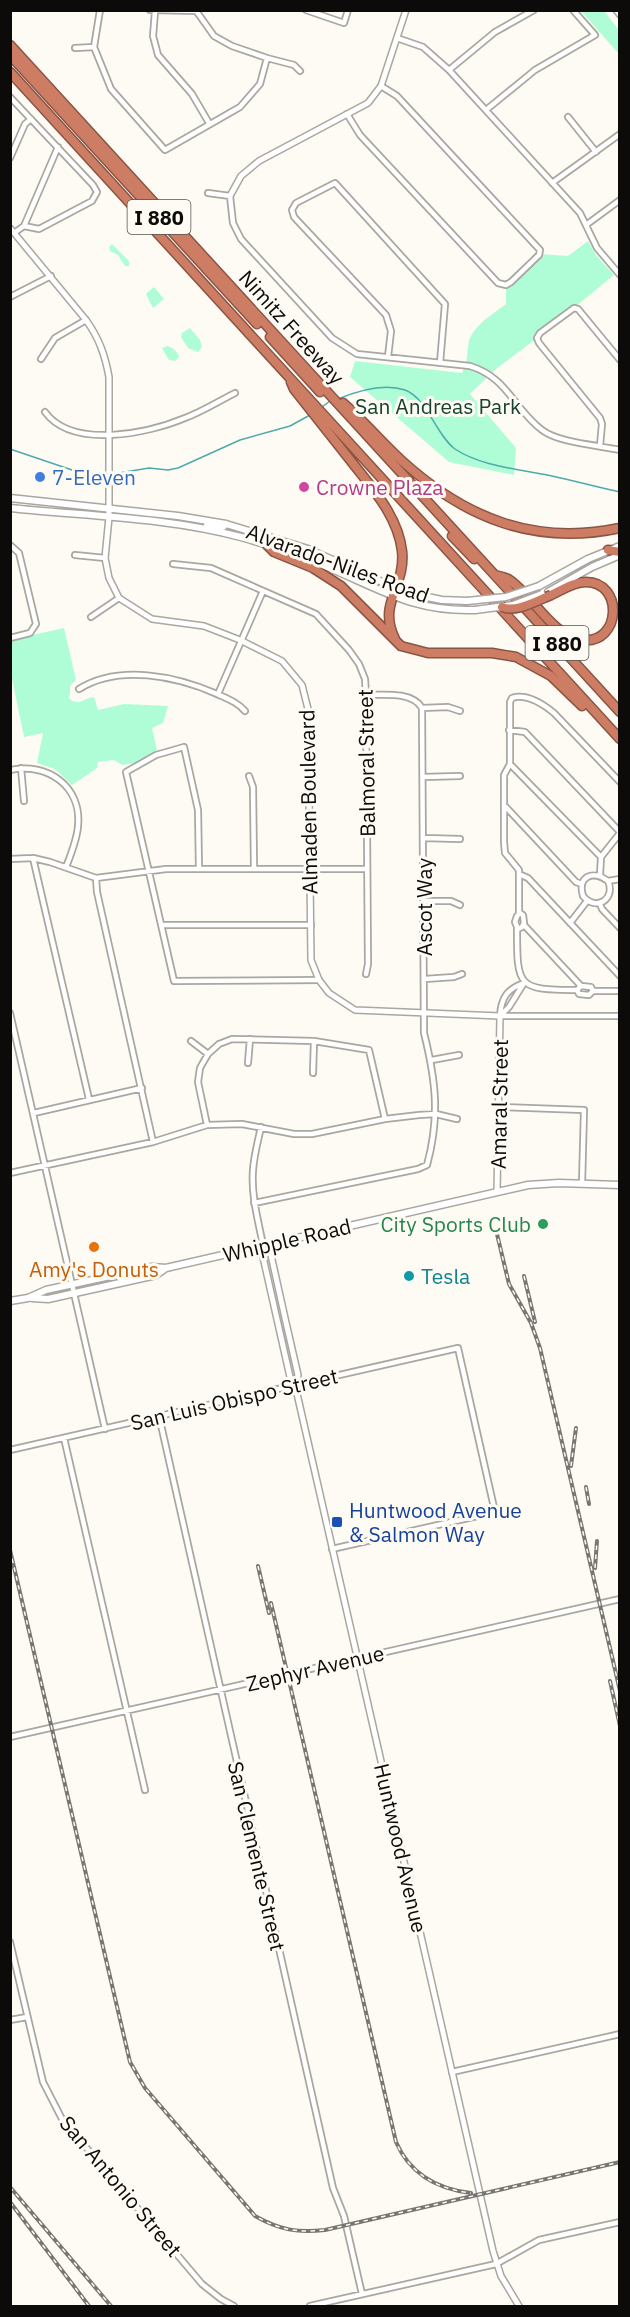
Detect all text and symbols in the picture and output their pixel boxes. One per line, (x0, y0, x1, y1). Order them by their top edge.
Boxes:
road number: I 880 (128, 200, 190, 234)
street label: Nimitz Freeway (233, 264, 351, 391)
park label: San Andreas Park (355, 392, 521, 420)
place label: 7-Eleven (52, 463, 136, 491)
marker: 7-Eleven (33, 470, 47, 484)
place label: Crowne Plaza (316, 473, 443, 501)
marker: Crowne Plaza (297, 480, 311, 494)
street label: Alvarado-Niles Road (243, 517, 433, 609)
road number: I 880 (526, 626, 588, 660)
street label: Balmoral Street (351, 689, 381, 837)
street label: Almaden Boulevard (292, 709, 324, 895)
street label: Ascot Way (410, 857, 438, 956)
street label: Amaral Street (484, 1039, 514, 1169)
place label: City Sports Club (381, 1210, 531, 1238)
street label: Whipple Road (220, 1212, 354, 1268)
marker: City Sports Club (536, 1217, 550, 1231)
marker: Amy's Donuts (87, 1240, 101, 1254)
place label: Amy's Donuts (29, 1255, 159, 1283)
place label: Tesla (421, 1262, 470, 1290)
marker: Tesla (402, 1269, 416, 1283)
street label: San Luis Obispo Street (128, 1362, 340, 1436)
place label: Huntwood Avenue & Salmon Way (349, 1496, 522, 1548)
marker: Huntwood Avenue & Salmon Way (330, 1515, 344, 1529)
street label: Zephyr Avenue (243, 1639, 387, 1697)
street label: San Clemente Street (222, 1758, 292, 1954)
street label: Huntwood Avenue (368, 1761, 434, 1935)
street label: San Antonio Street (54, 2109, 188, 2263)

